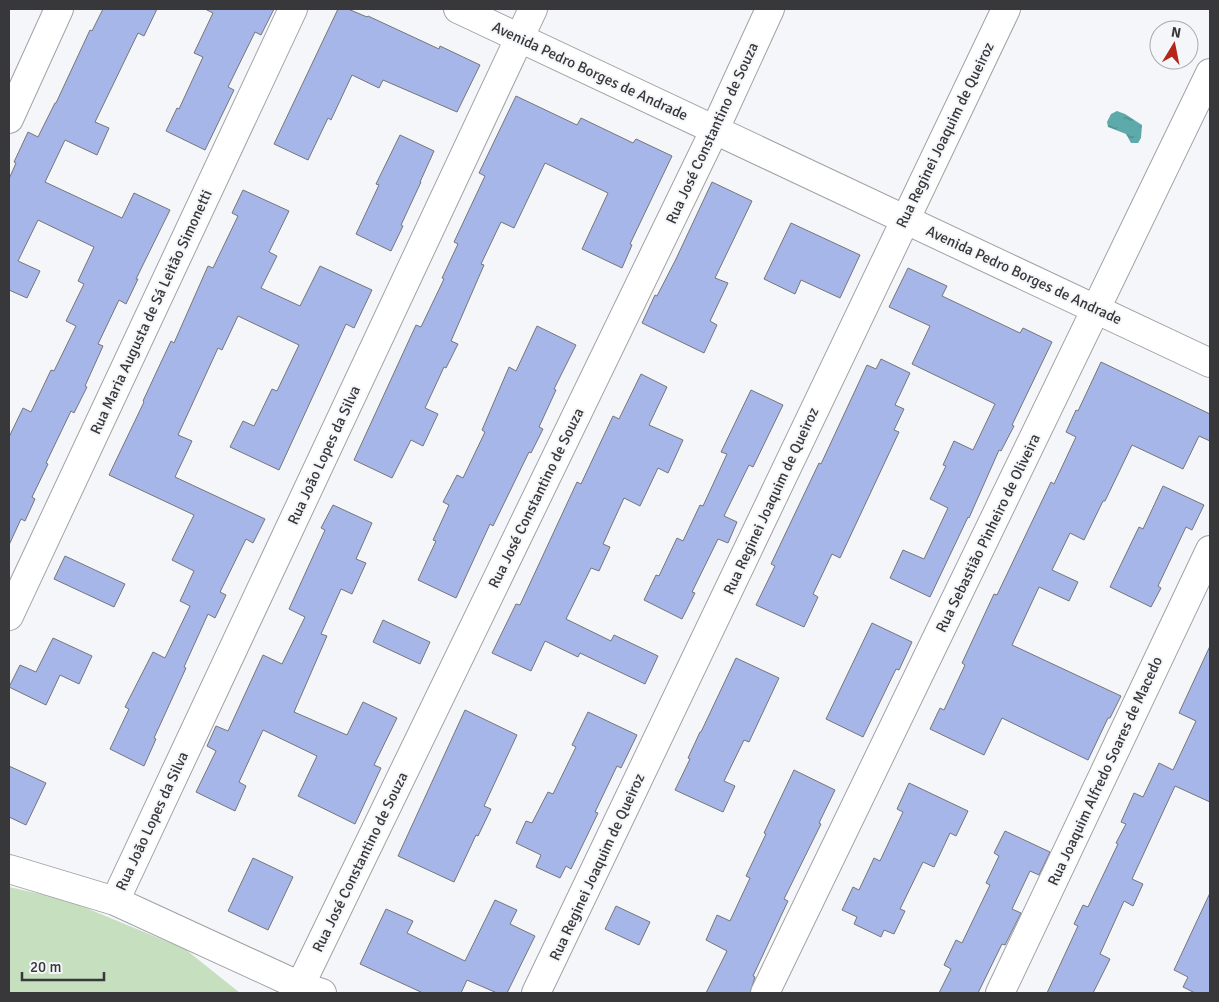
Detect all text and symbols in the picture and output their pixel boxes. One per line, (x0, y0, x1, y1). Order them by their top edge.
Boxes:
street label: Avenida Pedro Borges de Andrade (489, 18, 691, 124)
north arrow (1149, 20, 1199, 70)
text: N (1170, 23, 1182, 42)
street label: Rua José Constantino de Souza (662, 39, 762, 227)
street label: Rua Reginei Joaquim de Queiroz (892, 39, 998, 231)
street label: Rua Maria Augusta de Sá Leitão Simonetti (86, 187, 216, 437)
street label: Avenida Pedro Borges de Andrade (923, 222, 1125, 328)
street label: Rua João Lopes da Silva (284, 383, 364, 527)
street label: Rua Reginei Joaquim de Queiroz (720, 404, 822, 597)
street label: Rua José Constantino de Souza (484, 405, 588, 591)
street label: Rua Sebastião Pinheiro de Oliveira (932, 431, 1044, 635)
street label: Rua Joaquim Alfredo Soares de Macedo (1044, 653, 1166, 888)
street label: Rua João Lopes da Silva (112, 749, 192, 893)
street label: Rua José Constantino de Souza (308, 769, 412, 955)
street label: Rua Reginei Joaquim de Queiroz (546, 770, 648, 963)
scale bar (22, 950, 105, 982)
text: 20 m (30, 958, 61, 976)

